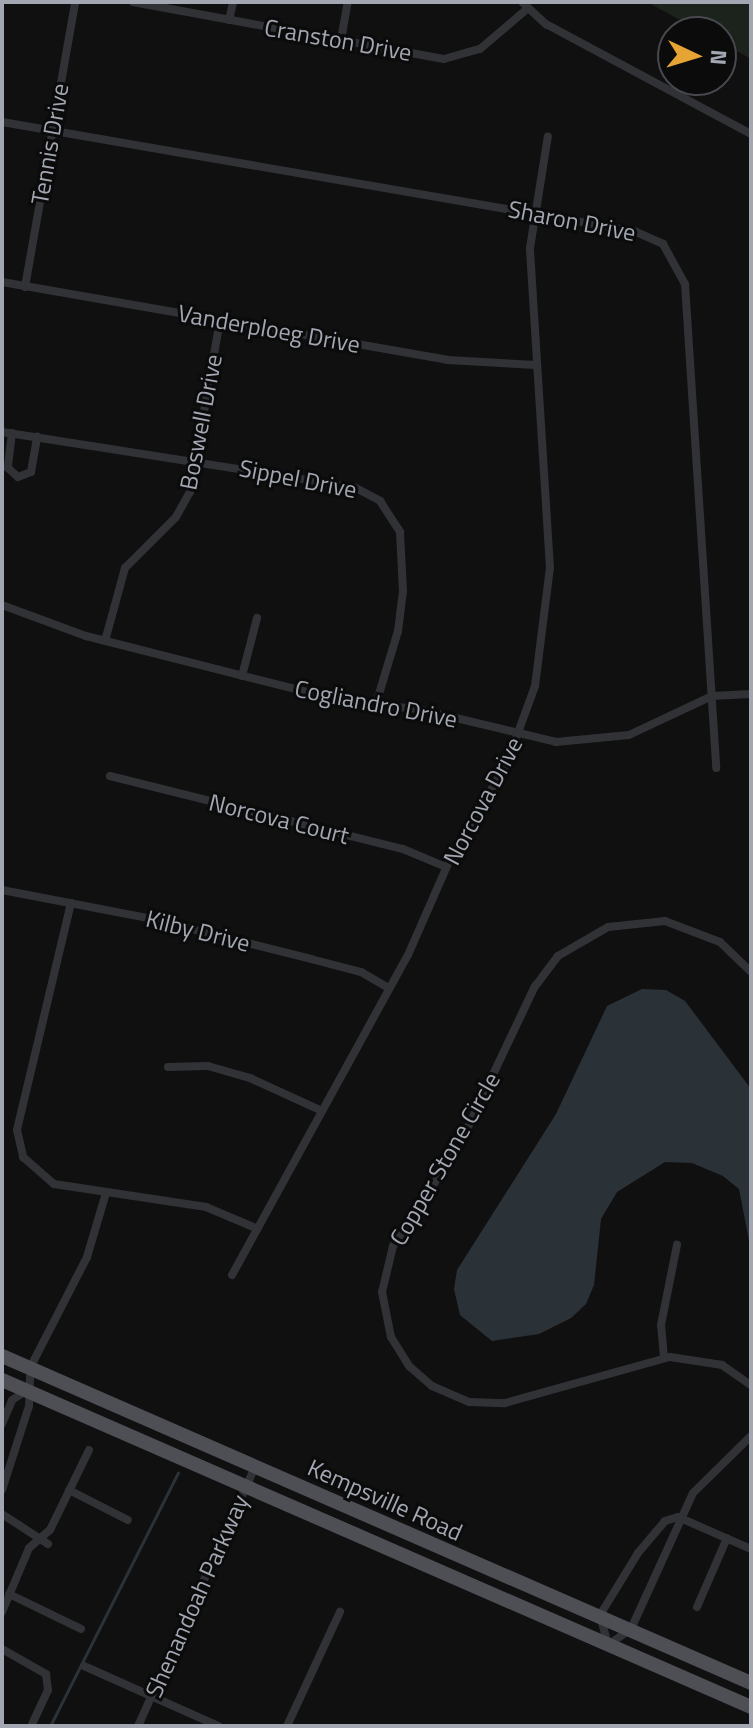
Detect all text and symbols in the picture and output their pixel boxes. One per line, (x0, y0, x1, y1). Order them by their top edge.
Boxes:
street label: Cranston Drive (262, 13, 414, 67)
north arrow (657, 16, 737, 96)
text: N (701, 49, 736, 66)
street label: Tennis Drive (25, 81, 75, 207)
street label: Sharon Drive (506, 195, 638, 247)
street label: Vanderploeg Drive (176, 299, 362, 359)
street label: Boswell Drive (174, 352, 228, 492)
street label: Sippel Drive (237, 454, 359, 504)
street label: Cogliandro Drive (292, 674, 460, 734)
street label: Norcova Drive (437, 732, 529, 870)
street label: Norcova Court (206, 788, 352, 850)
street label: Kilby Drive (143, 904, 253, 958)
street label: Copper Stone Circle (384, 1067, 506, 1251)
street label: Kempsville Road (303, 1453, 467, 1547)
street label: Shenandoah Parkway (139, 1490, 255, 1702)

